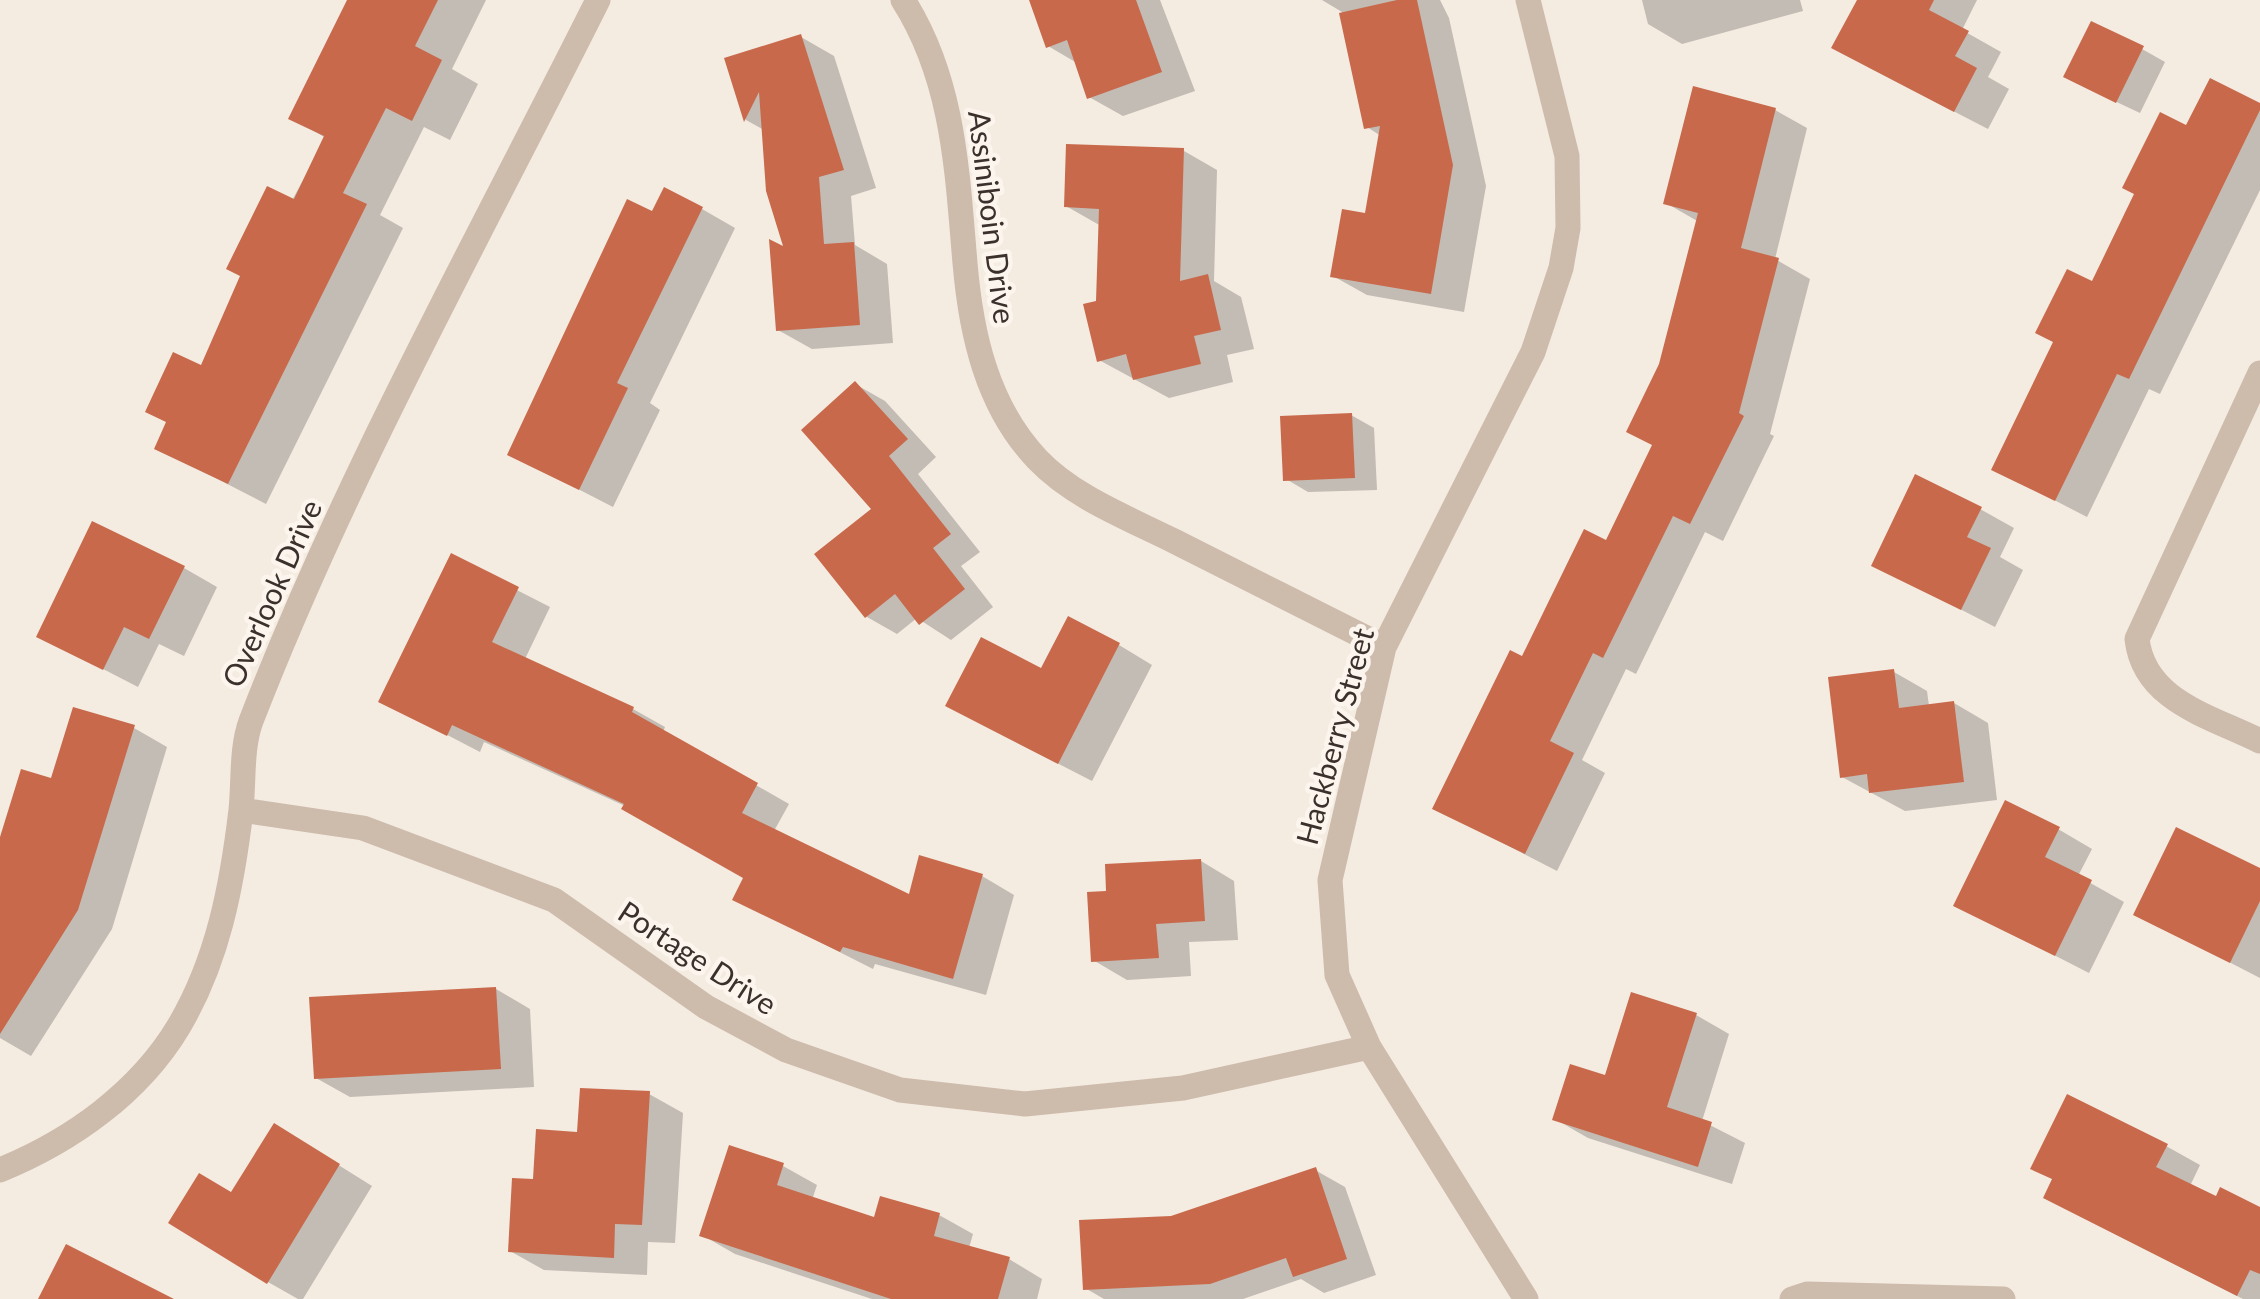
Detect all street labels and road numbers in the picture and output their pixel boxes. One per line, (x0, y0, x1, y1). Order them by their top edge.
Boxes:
street label: Assiniboin Drive (962, 108, 1024, 326)
street label: Overlook Drive (214, 494, 328, 692)
street label: Hackberry Street (1288, 623, 1380, 848)
street label: Portage Drive (612, 893, 784, 1021)

